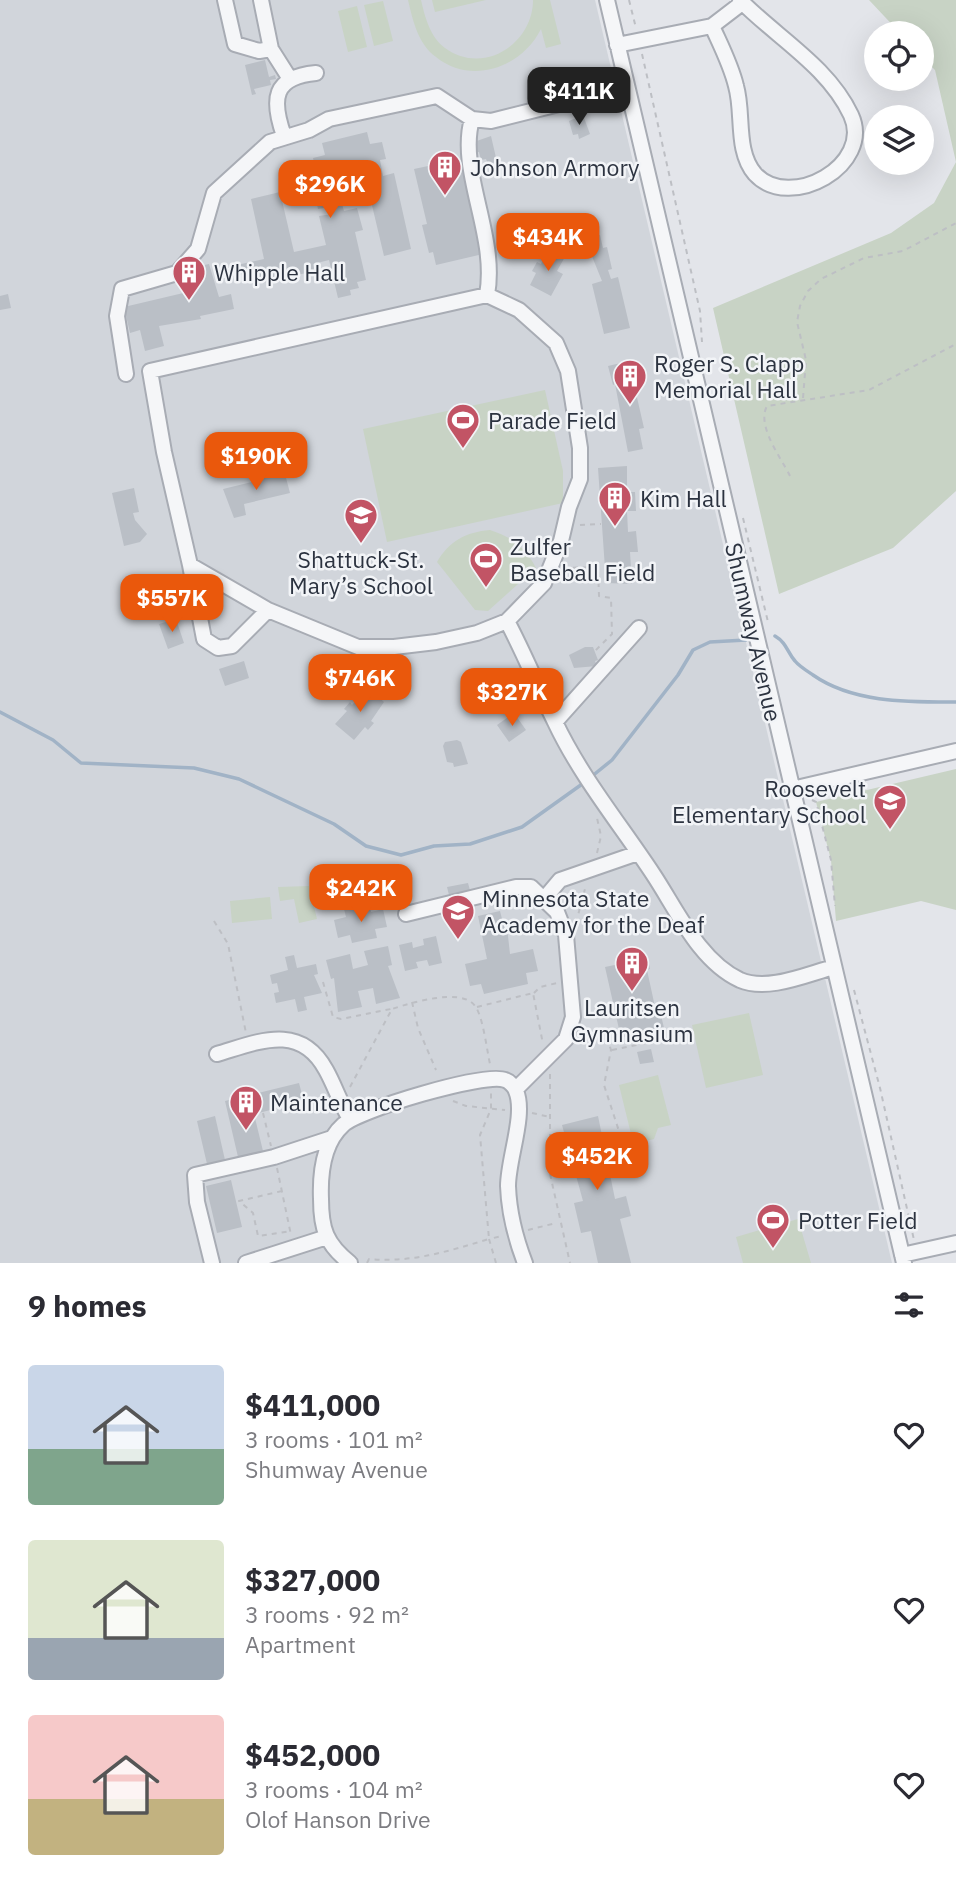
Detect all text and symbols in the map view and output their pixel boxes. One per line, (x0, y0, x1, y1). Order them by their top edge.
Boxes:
map controls (864, 21, 934, 175)
button: locate (864, 21, 934, 91)
pin: $411K (530, 68, 628, 127)
text: $411K (543, 75, 615, 105)
button: layers (864, 105, 934, 175)
building icon: Johnson Armory (426, 148, 464, 197)
place label: Johnson Armory (470, 152, 640, 182)
pin: $296K (281, 160, 379, 220)
text: $296K (294, 168, 366, 198)
pin: $434K (499, 214, 597, 273)
text: $434K (512, 221, 584, 251)
building icon: Whipple Hall (170, 253, 208, 302)
place label: Whipple Hall (214, 257, 345, 287)
place label: Roger S. Clapp Memorial Hall (654, 348, 804, 404)
building icon: Roger S. Clapp Memorial Hall (611, 357, 649, 406)
sports icon: Parade Field (444, 401, 482, 450)
place label: Parade Field (488, 405, 617, 435)
pin: $190K (207, 433, 305, 492)
text: $190K (220, 440, 292, 470)
building icon: Kim Hall (596, 479, 634, 528)
place label: Kim Hall (640, 483, 727, 513)
school or university icon: Shattuck-St. Mary’s School (342, 496, 380, 545)
place label: Zulfer Baseball Field (510, 531, 655, 587)
sports icon: Zulfer Baseball Field (467, 540, 505, 589)
street label: Shumway Avenue (719, 540, 789, 724)
place label: Shattuck-St. Mary’s School (289, 544, 433, 600)
pin: $557K (123, 574, 221, 634)
text: $557K (136, 582, 208, 612)
pin: $746K (311, 654, 409, 714)
text: $746K (324, 662, 396, 692)
pin: $327K (463, 668, 561, 728)
text: $327K (476, 676, 548, 706)
place label: Roosevelt Elementary School (672, 773, 866, 829)
school or university icon: Roosevelt Elementary School (871, 782, 909, 831)
pin: $242K (312, 864, 410, 924)
text: $242K (325, 872, 397, 902)
place label: Minnesota State Academy for the Deaf (482, 883, 704, 939)
school or university icon: Minnesota State Academy for the Deaf (439, 892, 477, 941)
building icon: Lauritsen Gymnasium (613, 944, 651, 993)
place label: Lauritsen Gymnasium (571, 992, 693, 1048)
building icon: Maintenance (227, 1083, 265, 1132)
place label: Maintenance (270, 1087, 403, 1117)
pin: $452K (548, 1132, 646, 1192)
text: $452K (561, 1140, 633, 1170)
sports icon: Potter Field (754, 1201, 792, 1250)
place label: Potter Field (798, 1205, 918, 1235)
text: 9 homes (28, 1286, 147, 1325)
icon: filters (890, 1286, 928, 1324)
text: $411,000 (245, 1385, 380, 1424)
icon: home (84, 1393, 168, 1477)
icon: heart (890, 1416, 928, 1454)
text: 3 rooms · 101 m² (245, 1424, 423, 1454)
text: Shumway Avenue (245, 1454, 428, 1484)
text: $327,000 (245, 1560, 380, 1599)
icon: home (84, 1568, 168, 1652)
icon: heart (890, 1591, 928, 1629)
text: 3 rooms · 92 m² (245, 1599, 409, 1629)
text: Apartment (245, 1629, 356, 1659)
text: $452,000 (245, 1735, 380, 1774)
icon: home (84, 1743, 168, 1827)
icon: heart (890, 1766, 928, 1804)
text: 3 rooms · 104 m² (245, 1774, 423, 1804)
text: Olof Hanson Drive (245, 1804, 431, 1834)

